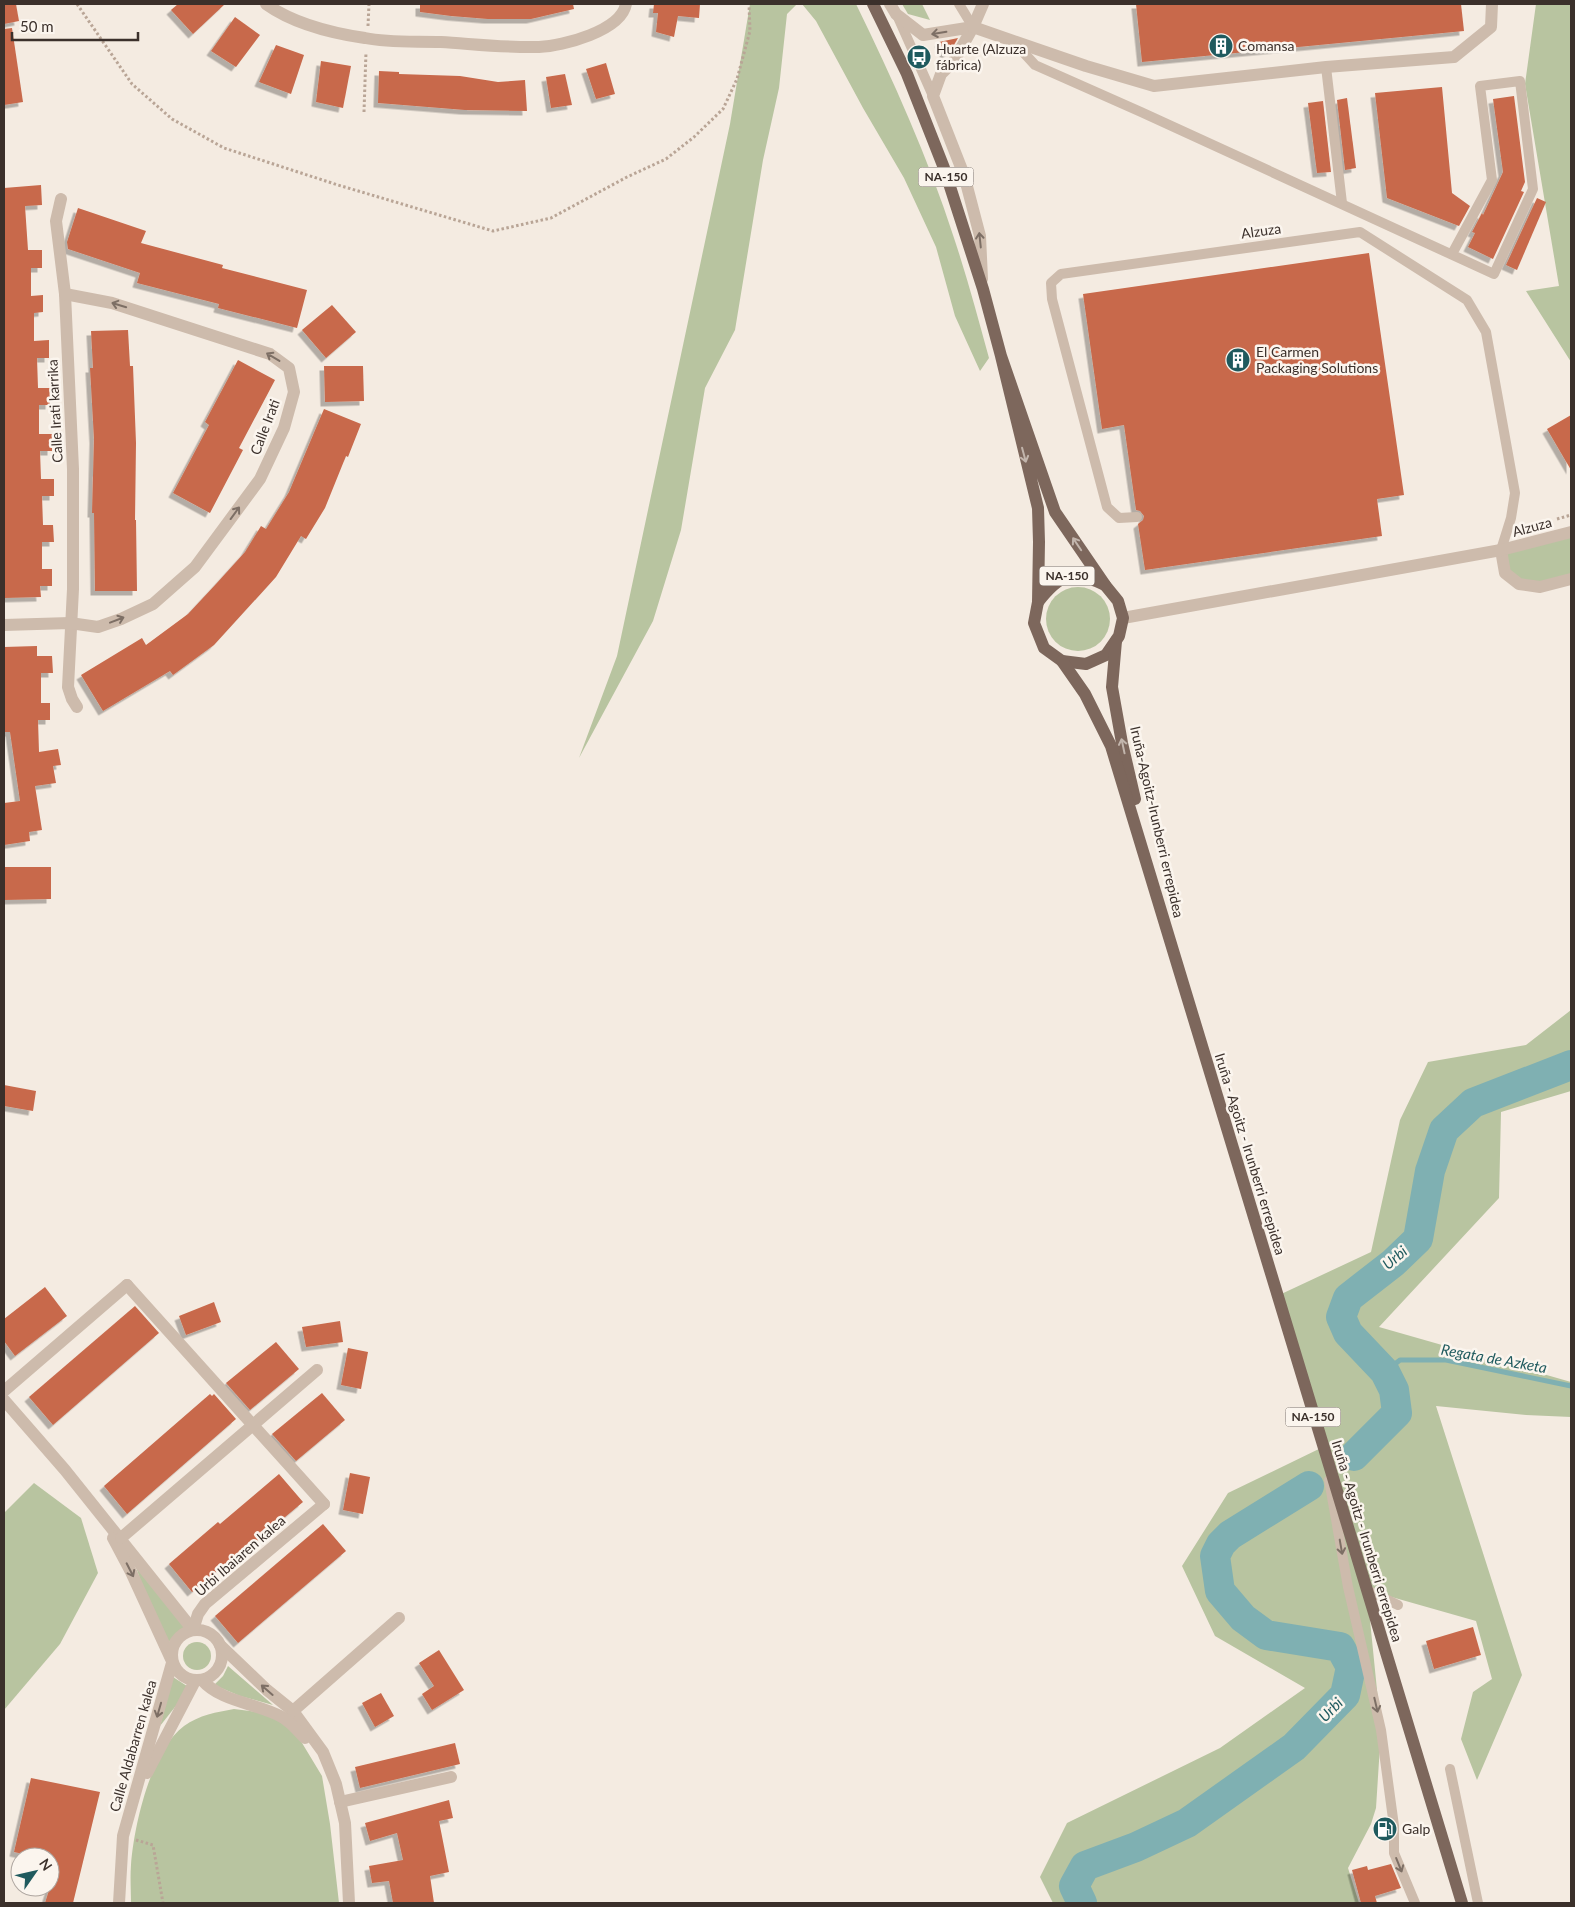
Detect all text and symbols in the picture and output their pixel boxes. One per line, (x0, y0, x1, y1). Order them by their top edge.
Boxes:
scale bar (12, 10, 139, 42)
text: 50 m (20, 17, 54, 35)
one-way arrow (932, 28, 948, 38)
building icon: Comansa (1208, 33, 1234, 59)
place label: Comansa (1238, 37, 1294, 54)
place label: Huarte (Alzuza fábrica) (936, 40, 1026, 73)
bus stop icon: Huarte (Alzuza fábrica) (906, 44, 932, 70)
road number: NA-150 (918, 168, 974, 186)
street label: Alzuza (1240, 219, 1282, 242)
one-way arrow (975, 232, 985, 248)
one-way arrow (111, 300, 127, 310)
place label: El Carmen Packaging Solutions (1256, 343, 1378, 376)
building icon: El Carmen Packaging Solutions (1225, 347, 1251, 373)
one-way arrow (266, 352, 280, 362)
street label: Calle Irati karrika (43, 359, 66, 463)
street label: Calle Irati (246, 397, 283, 457)
one-way arrow (1020, 447, 1029, 463)
one-way arrow (230, 506, 240, 520)
street label: Alzuza (1510, 513, 1554, 540)
one-way arrow (1072, 538, 1082, 552)
road number: NA-150 (1040, 566, 1094, 586)
one-way arrow (110, 615, 125, 624)
street label: Iruña-Agoitz-Irunberri errepidea (1127, 724, 1188, 919)
one-way arrow (1118, 739, 1127, 755)
street label: Iruña - Agoitz - Irunberri errepidea (1212, 1051, 1289, 1257)
water label: Urbi (1378, 1241, 1411, 1273)
water label: Regata de Azketa (1440, 1340, 1549, 1376)
road number: NA-150 (1286, 1408, 1340, 1426)
street label: Iruña - Agoitz - Irunberri errepidea (1329, 1438, 1406, 1644)
street label: Urbi Ibaiaren kalea (191, 1512, 288, 1600)
one-way arrow (1337, 1538, 1346, 1554)
one-way arrow (125, 1562, 135, 1577)
street label: Calle Aldabarren kalea (106, 1678, 159, 1814)
one-way arrow (261, 1685, 274, 1696)
water label: Urbi (1315, 1693, 1346, 1725)
one-way arrow (1372, 1697, 1381, 1713)
one-way arrow (153, 1702, 163, 1718)
fuel station icon: Galp (1372, 1816, 1398, 1842)
place label: Galp (1402, 1820, 1430, 1837)
north arrow (10, 1847, 60, 1897)
text: N (36, 1855, 56, 1874)
one-way arrow (1395, 1857, 1404, 1873)

